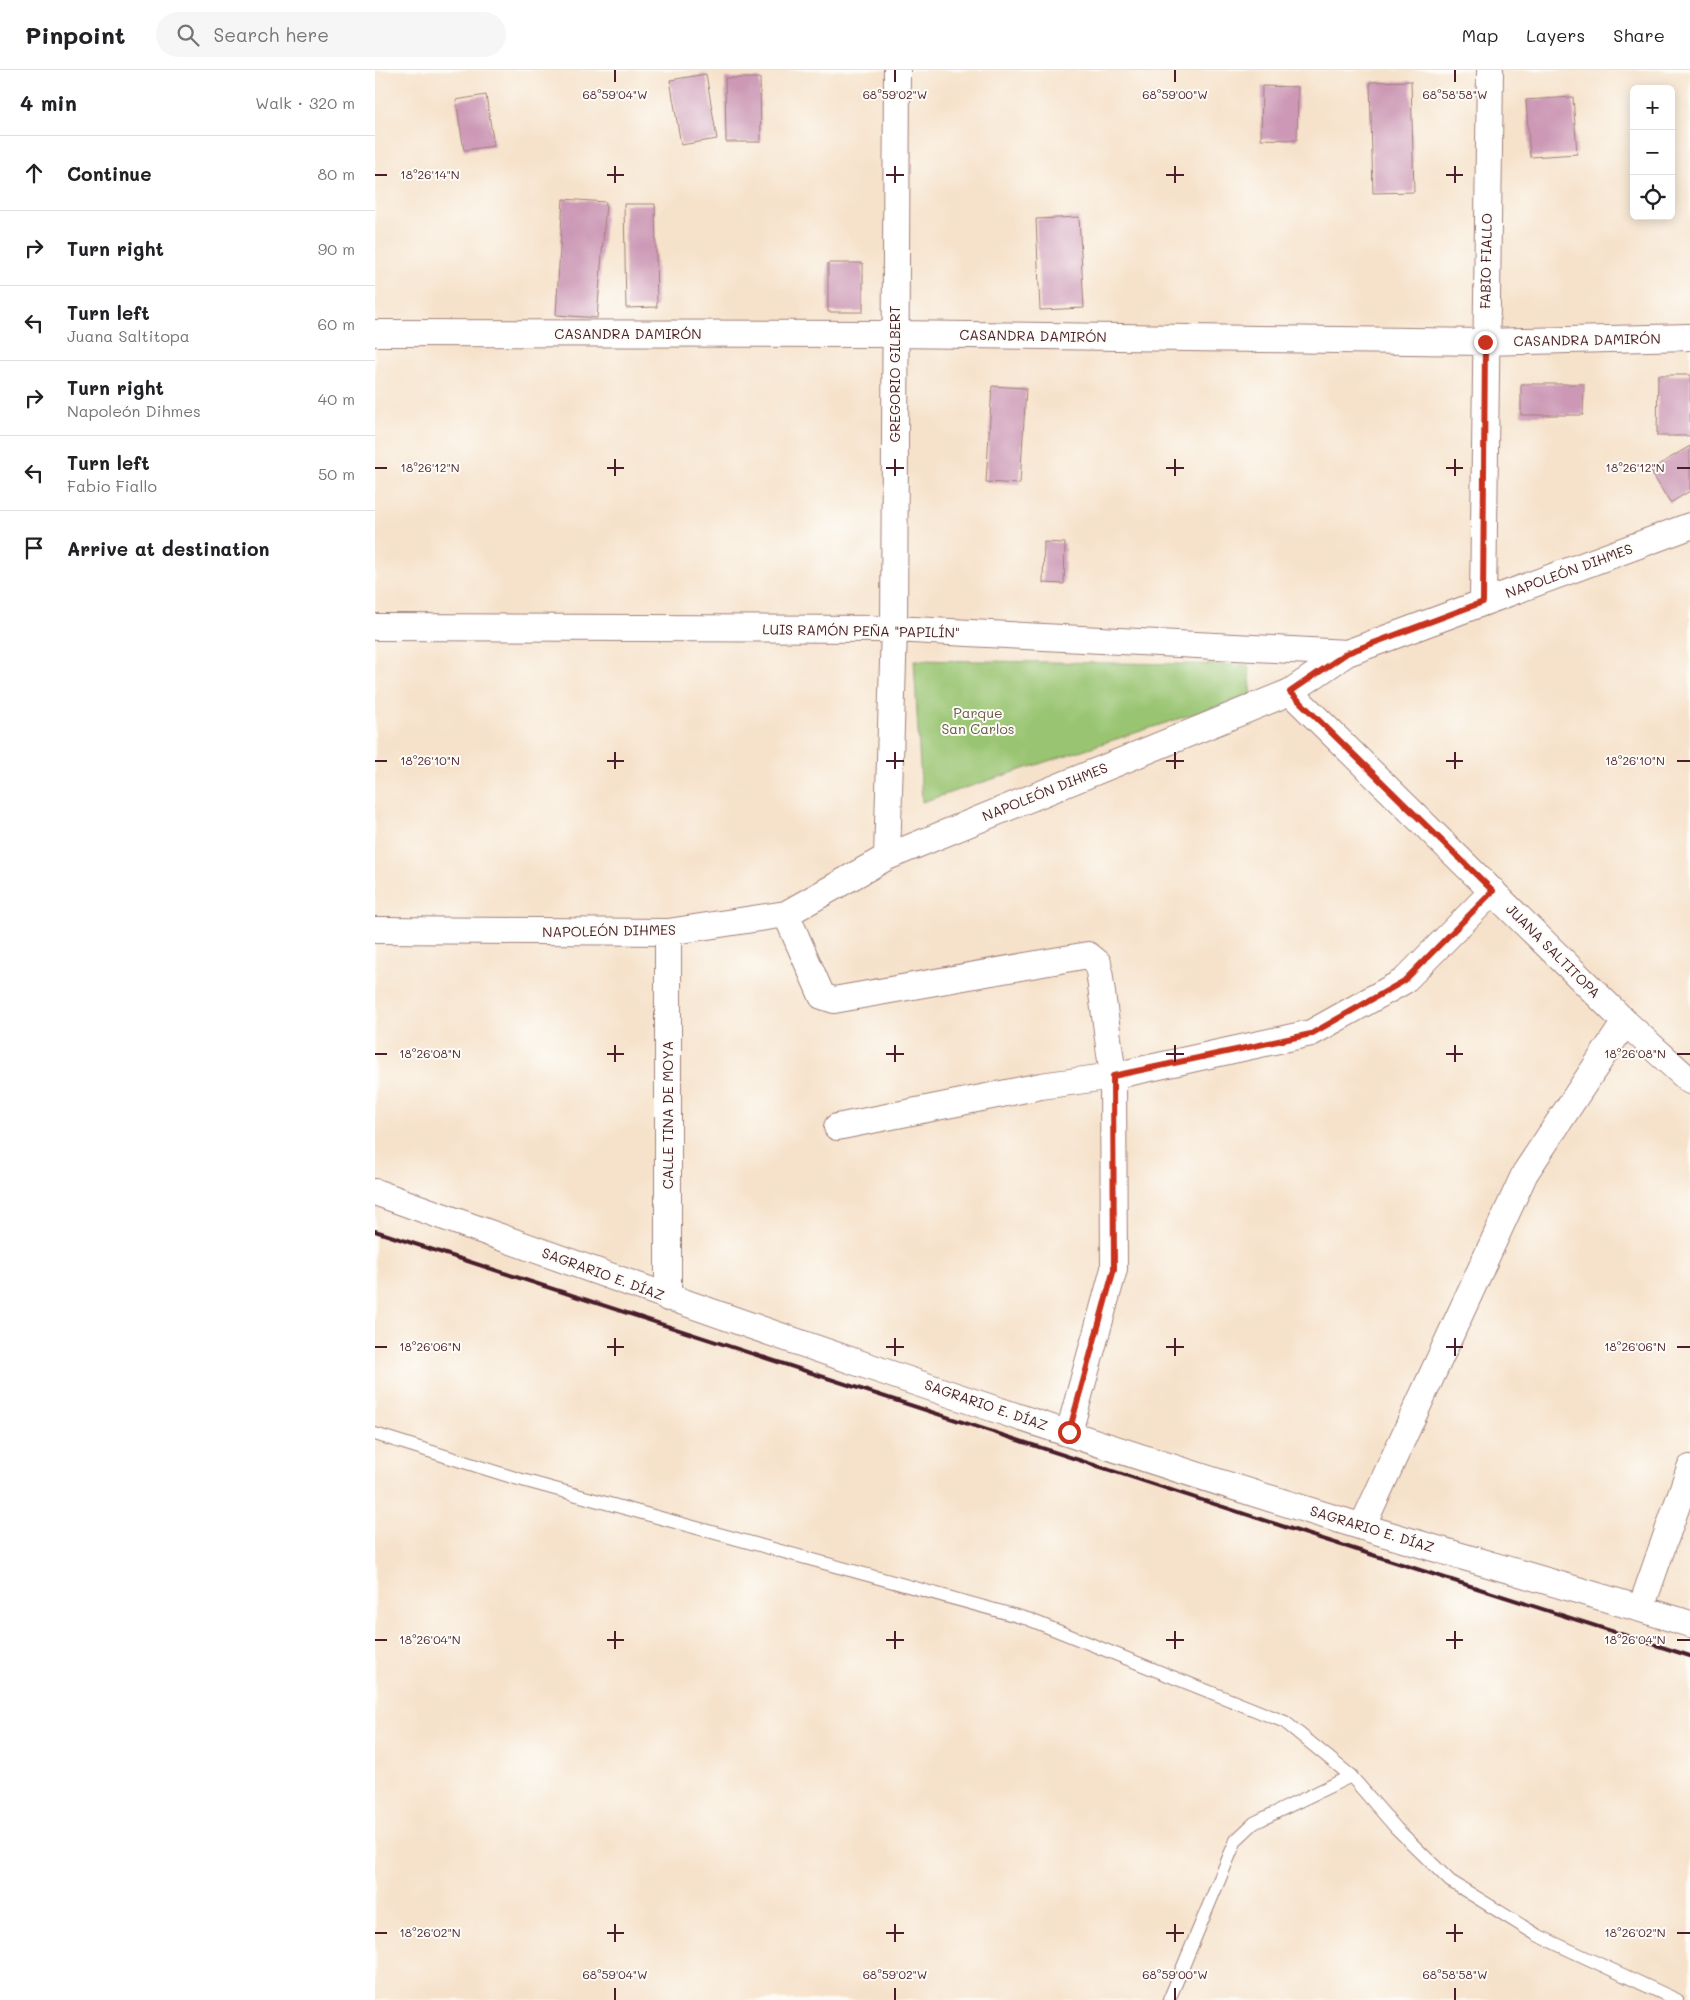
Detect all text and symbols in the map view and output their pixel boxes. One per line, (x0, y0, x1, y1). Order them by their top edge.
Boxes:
search box (156, 12, 506, 57)
text: Pinpoint (25, 19, 126, 50)
icon: search (174, 21, 202, 49)
text: Search here (214, 22, 329, 47)
text: Map (1462, 23, 1498, 47)
text: Layers (1526, 23, 1585, 47)
text: Share (1613, 23, 1665, 47)
map controls (1630, 85, 1675, 220)
button: + (1630, 85, 1675, 130)
text: 68°59'04"W (582, 86, 648, 102)
text: 68°59'02"W (863, 86, 927, 102)
text: 68°59'00"W (1142, 86, 1208, 102)
text: 68°58'58"W (1422, 86, 1488, 102)
text: 4 min (20, 89, 77, 116)
text: Walk · 320 m (255, 92, 355, 113)
button: − (1630, 130, 1675, 175)
icon: ahead (20, 159, 48, 187)
text: Continue (67, 161, 152, 186)
text: 80 m (318, 163, 355, 184)
text: 18°26'14"N (400, 166, 460, 182)
button: locate (1630, 175, 1675, 220)
street label: FABIO FIALLO (1475, 213, 1496, 309)
icon: right (20, 234, 48, 262)
text: Turn right (67, 236, 164, 261)
text: 90 m (318, 238, 355, 259)
text: Turn left (67, 300, 150, 325)
street label: GREGORIO GILBERT (885, 305, 904, 442)
icon: left (20, 309, 48, 337)
text: 60 m (318, 313, 355, 334)
street label: CASANDRA DAMIRÓN (554, 324, 702, 343)
text: Juana Saltitopa (67, 325, 190, 346)
street label: CASANDRA DAMIRÓN (959, 325, 1107, 346)
street label: CASANDRA DAMIRÓN (1513, 329, 1661, 350)
route end (1474, 331, 1497, 354)
text: Turn right (67, 375, 164, 400)
icon: right (20, 384, 48, 412)
text: 40 m (318, 388, 355, 409)
text: Napoleón Dihmes (67, 400, 201, 421)
text: Turn left (67, 450, 150, 475)
icon: left (20, 459, 48, 487)
text: 18°26'12"N (401, 459, 459, 475)
text: 18°26'12"N (1606, 459, 1664, 475)
text: 50 m (318, 463, 355, 484)
text: Fabio Fiallo (67, 475, 157, 496)
icon: arrive (20, 534, 48, 562)
text: Arrive at destination (67, 536, 270, 561)
street label: NAPOLEÓN DIHMES (1503, 539, 1635, 602)
street label: LUIS RAMÓN PEÑA "PAPILÍN" (762, 619, 960, 642)
park label: Parque San Carlos (941, 703, 1015, 738)
text: 18°26'10"N (400, 752, 460, 768)
text: 18°26'10"N (1605, 752, 1665, 768)
street label: NAPOLEÓN DIHMES (979, 758, 1110, 825)
street label: JUANA SALTITOPA (1502, 899, 1605, 1002)
street label: NAPOLEÓN DIHMES (542, 920, 676, 941)
street label: CALLE TINA DE MOYA (658, 1041, 677, 1189)
text: 18°26'08"N (399, 1045, 461, 1061)
text: 18°26'08"N (1604, 1045, 1666, 1061)
street label: SAGRARIO E. DÍAZ (539, 1243, 667, 1304)
text: 18°26'06"N (399, 1338, 461, 1354)
text: 18°26'06"N (1604, 1338, 1666, 1354)
street label: SAGRARIO E. DÍAZ (922, 1375, 1050, 1434)
route start (1058, 1421, 1081, 1444)
street label: SAGRARIO E. DÍAZ (1308, 1501, 1437, 1556)
text: 18°26'04"N (399, 1631, 461, 1647)
text: 18°26'04"N (1604, 1631, 1666, 1647)
text: 18°26'02"N (399, 1924, 461, 1940)
text: 18°26'02"N (1604, 1924, 1666, 1940)
text: 68°59'04"W (582, 1966, 648, 1982)
text: 68°59'02"W (863, 1966, 927, 1982)
text: 68°59'00"W (1142, 1966, 1208, 1982)
text: 68°58'58"W (1422, 1966, 1488, 1982)

